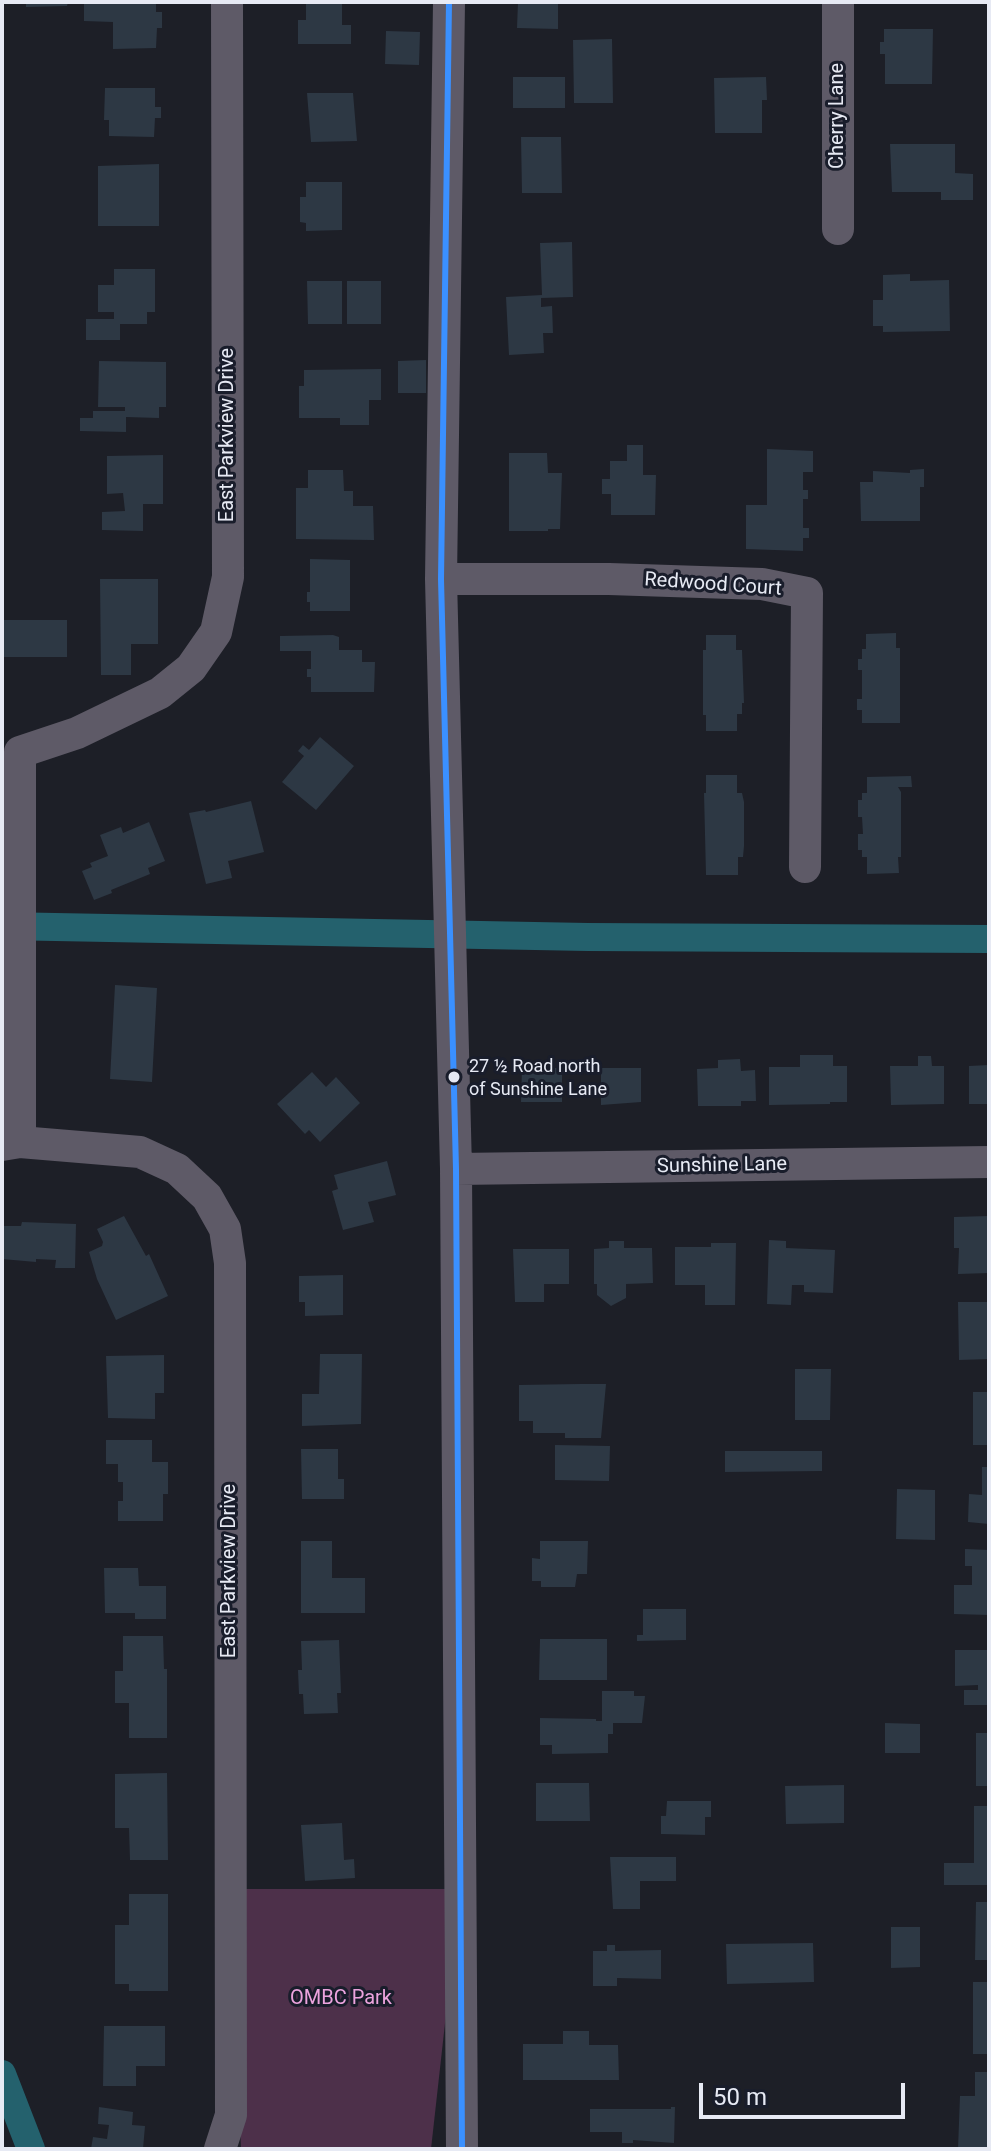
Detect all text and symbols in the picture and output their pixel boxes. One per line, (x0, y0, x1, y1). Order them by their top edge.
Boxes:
street label: Cherry Lane (826, 63, 850, 169)
street label: East Parkview Drive (216, 348, 240, 522)
street label: Redwood Court (644, 568, 782, 602)
place label: 27 ½ Road north of Sunshine Lane (469, 1056, 607, 1098)
marker: 27 ½ Road north of Sunshine Lane (446, 1069, 462, 1085)
street label: Sunshine Lane (657, 1153, 787, 1179)
street label: East Parkview Drive (218, 1484, 242, 1658)
park label: OMBC Park (290, 1987, 392, 2011)
scale bar (703, 2067, 909, 2117)
text: 50 m (713, 2083, 767, 2111)

